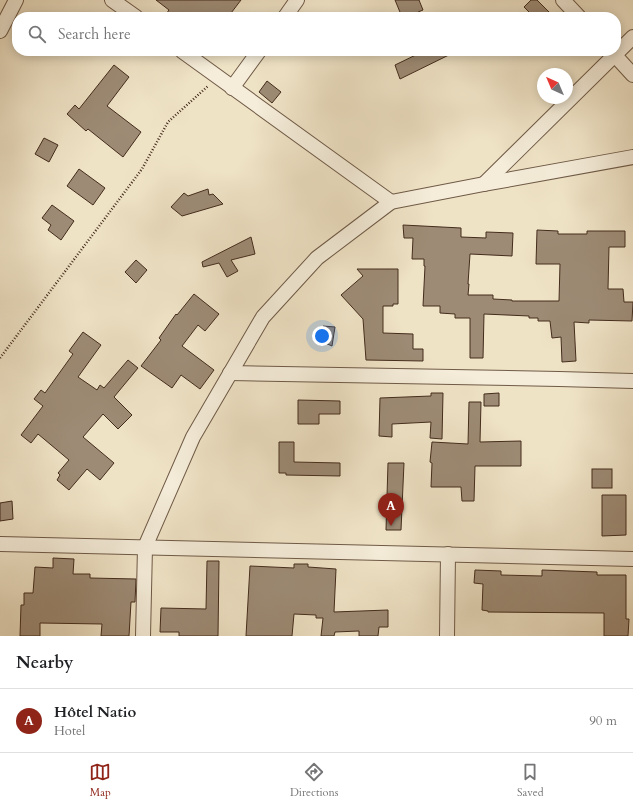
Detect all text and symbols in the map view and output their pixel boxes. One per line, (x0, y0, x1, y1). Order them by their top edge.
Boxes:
search box (12, 12, 621, 56)
icon: search (26, 23, 48, 45)
text: Search here (58, 24, 131, 44)
north arrow (537, 68, 573, 104)
your location (312, 326, 332, 346)
pin: A (378, 493, 404, 526)
text: Nearby (16, 651, 73, 674)
text: Hôtel Natio (54, 702, 136, 722)
text: A (24, 712, 34, 730)
text: 90 m (589, 712, 617, 730)
text: Hotel (54, 722, 85, 740)
tab: Map (89, 761, 111, 800)
tab: Directions (290, 761, 338, 800)
tab: Saved (517, 761, 544, 800)

